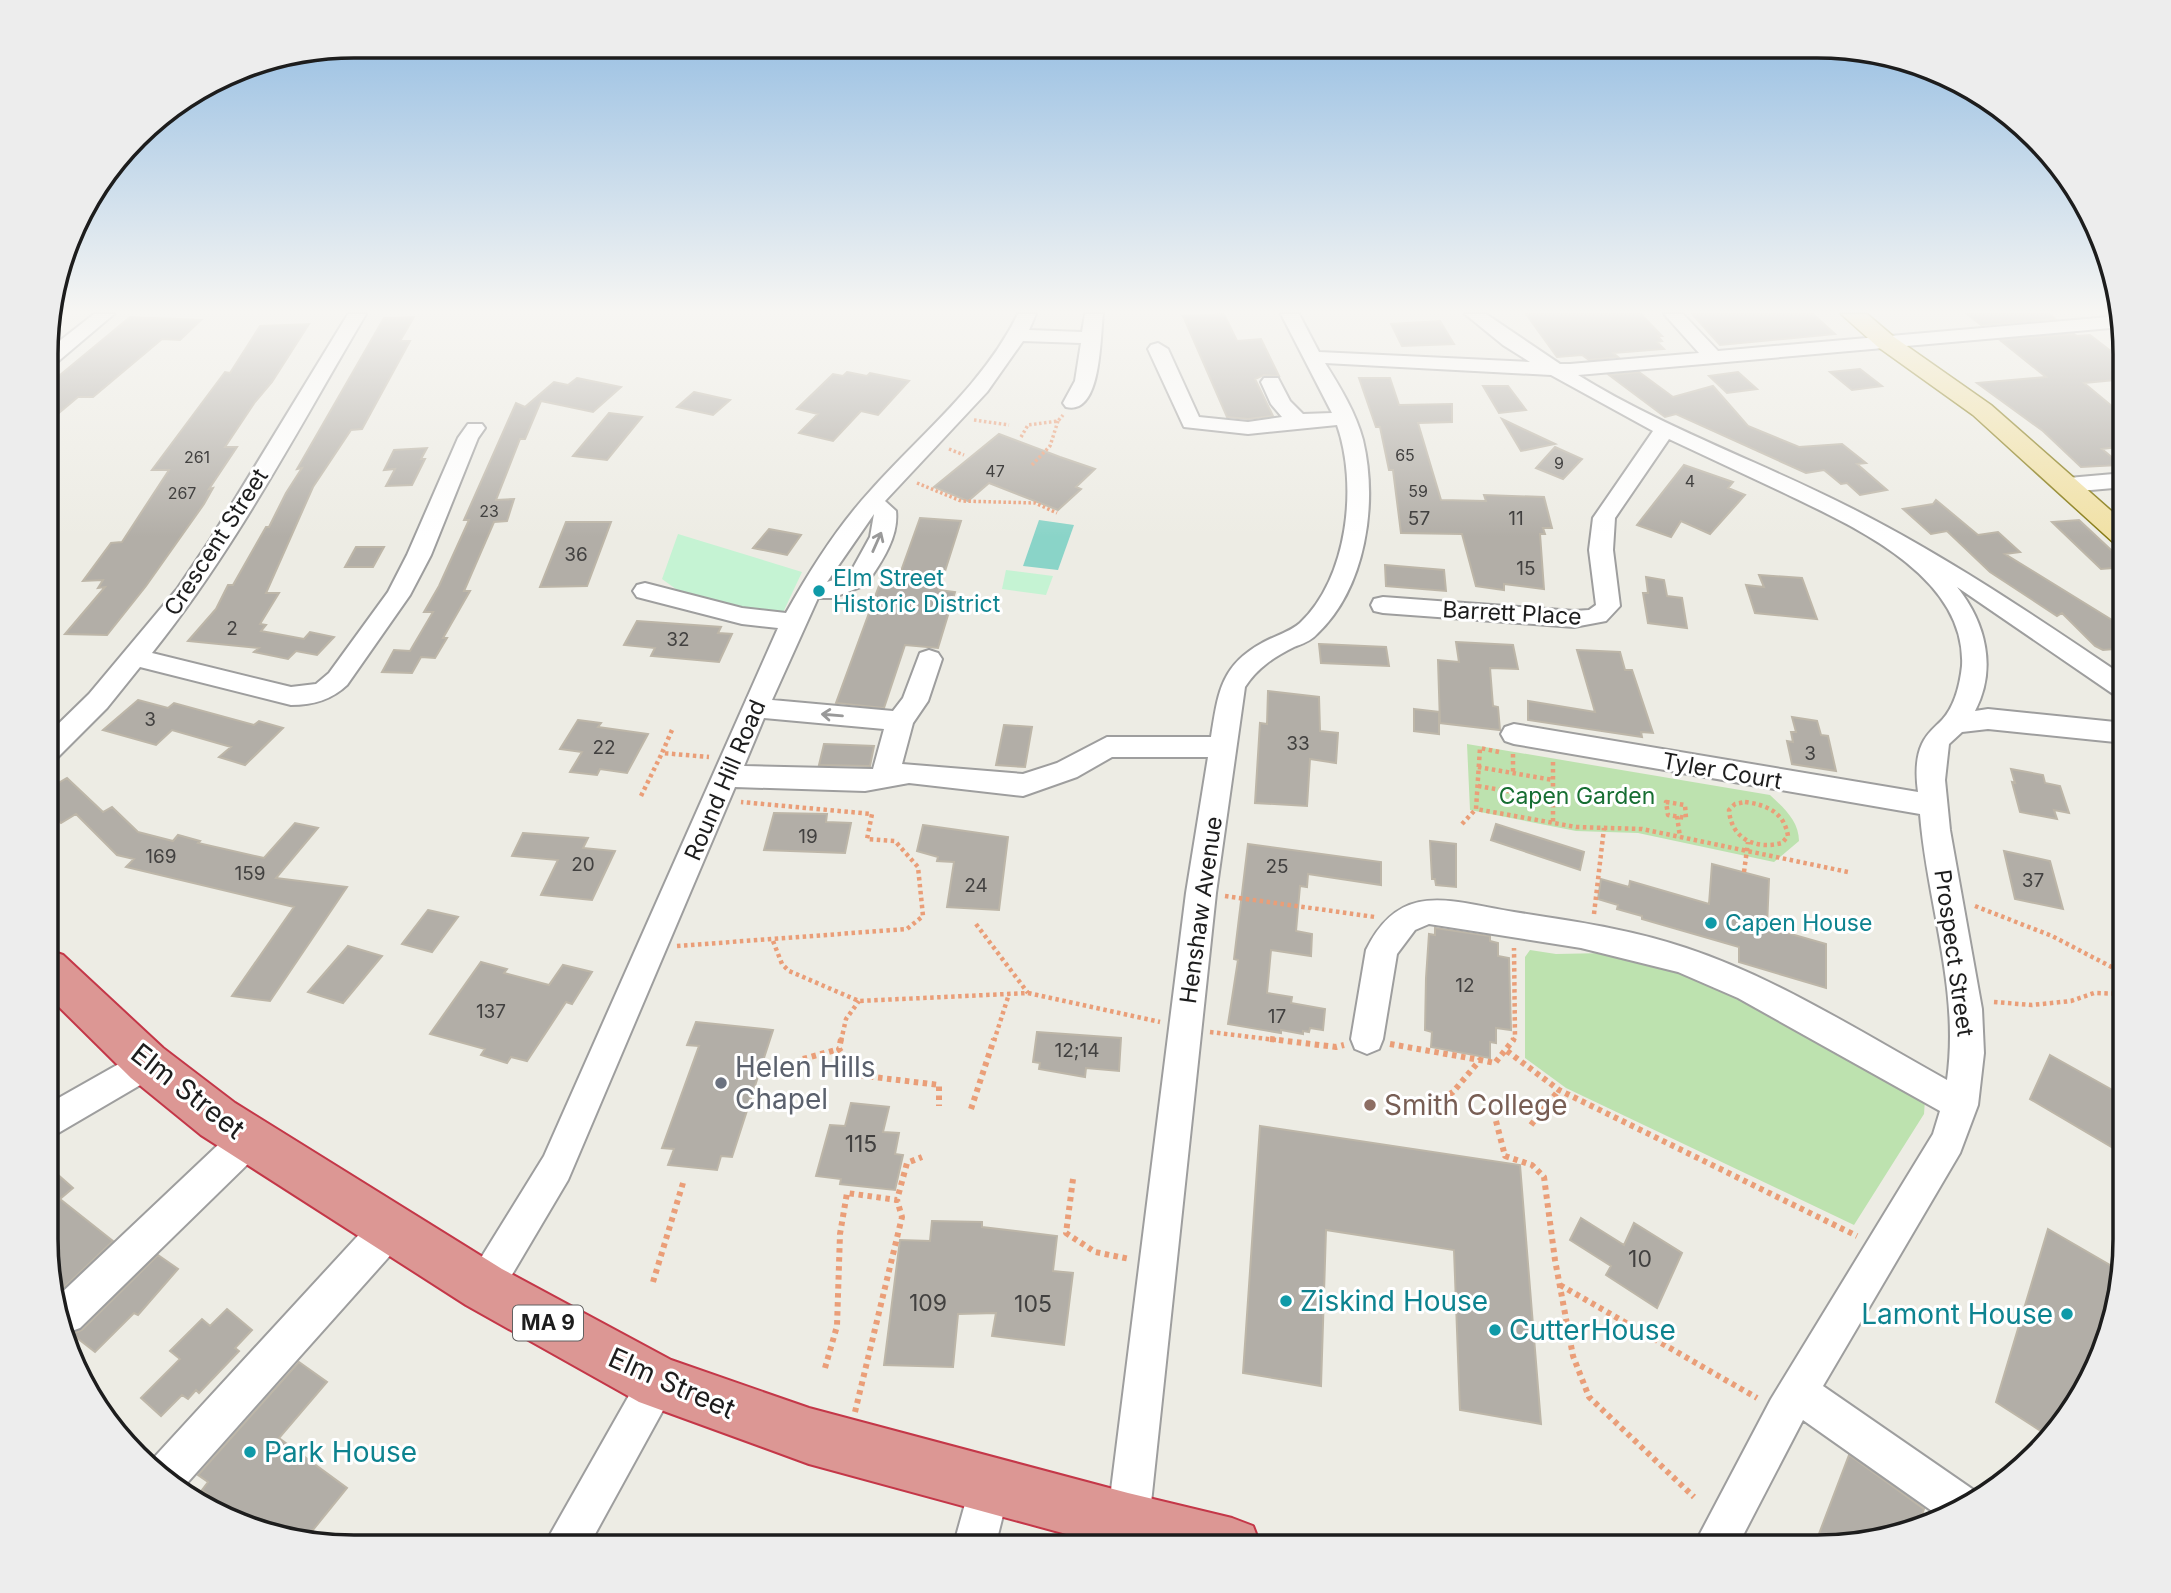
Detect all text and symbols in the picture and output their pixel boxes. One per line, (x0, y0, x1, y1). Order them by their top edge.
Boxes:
house number: 65 (1395, 445, 1415, 465)
house number: 261 (184, 447, 210, 467)
house number: 9 (1554, 453, 1564, 473)
house number: 47 (985, 461, 1005, 481)
street label: Crescent Street (158, 463, 274, 621)
house number: 4 (1685, 471, 1695, 491)
house number: 59 (1408, 481, 1428, 501)
house number: 267 (168, 483, 196, 503)
house number: 23 (479, 501, 499, 521)
house number: 57 (1408, 507, 1430, 530)
house number: 11 (1508, 507, 1524, 530)
one-way arrow (871, 532, 884, 554)
house number: 36 (564, 543, 588, 566)
house number: 15 (1516, 557, 1536, 580)
place label: Elm Street Historic District (833, 564, 1001, 618)
marker: Elm Street Historic District (811, 583, 827, 599)
street label: Barrett Place (1442, 595, 1582, 631)
house number: 2 (226, 617, 238, 640)
house number: 32 (666, 628, 690, 651)
street label: Round Hill Road (679, 695, 771, 865)
house number: 3 (144, 708, 156, 731)
one-way arrow (821, 708, 844, 721)
house number: 33 (1286, 732, 1310, 755)
house number: 22 (592, 736, 616, 759)
house number: 3 (1804, 742, 1816, 765)
street label: Tyler Court (1660, 747, 1785, 795)
park label: Capen Garden (1499, 782, 1655, 810)
street label: Henshaw Avenue (1174, 815, 1228, 1005)
house number: 19 (798, 825, 818, 848)
house number: 169 (145, 845, 177, 868)
house number: 20 (571, 853, 595, 876)
house number: 25 (1265, 855, 1289, 878)
house number: 159 (234, 862, 266, 885)
street label: Prospect Street (1928, 868, 1980, 1039)
house number: 37 (2022, 869, 2044, 892)
house number: 24 (964, 874, 988, 897)
place label: Capen House (1725, 909, 1872, 937)
marker: Capen House (1703, 915, 1719, 931)
house number: 12 (1455, 974, 1475, 997)
house number: 137 (476, 1000, 506, 1023)
house number: 17 (1268, 1005, 1286, 1028)
street label: Elm Street (124, 1036, 252, 1146)
house number: 12;14 (1054, 1039, 1100, 1062)
place label: Helen Hills Chapel (735, 1050, 876, 1116)
marker: Helen Hills Chapel (713, 1075, 729, 1091)
place label: Smith College (1384, 1088, 1568, 1122)
marker: Smith College (1362, 1097, 1378, 1113)
house number: 115 (845, 1130, 877, 1158)
house number: 10 (1628, 1245, 1652, 1273)
place label: Ziskind House (1300, 1284, 1488, 1318)
house number: 109 (909, 1289, 947, 1317)
house number: 105 (1014, 1290, 1052, 1318)
marker: Ziskind House (1278, 1293, 1294, 1309)
place label: Lamont House (1861, 1297, 2053, 1331)
road number: MA 9 (513, 1306, 583, 1340)
marker: Lamont House (2059, 1306, 2075, 1322)
place label: CutterHouse (1509, 1313, 1676, 1347)
marker: CutterHouse (1487, 1322, 1503, 1338)
street label: Elm Street (603, 1340, 741, 1426)
place label: Park House (264, 1435, 417, 1469)
marker: Park House (242, 1444, 258, 1460)

